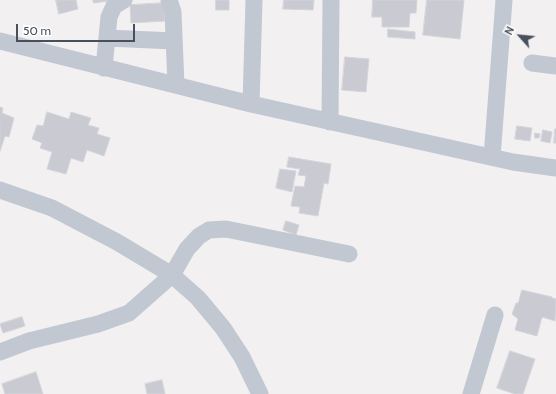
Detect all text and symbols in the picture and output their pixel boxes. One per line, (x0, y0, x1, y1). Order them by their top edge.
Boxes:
scale bar (18, 16, 137, 42)
north arrow (500, 16, 540, 56)
text: 50 m (23, 23, 51, 38)
text: N (501, 24, 517, 37)

